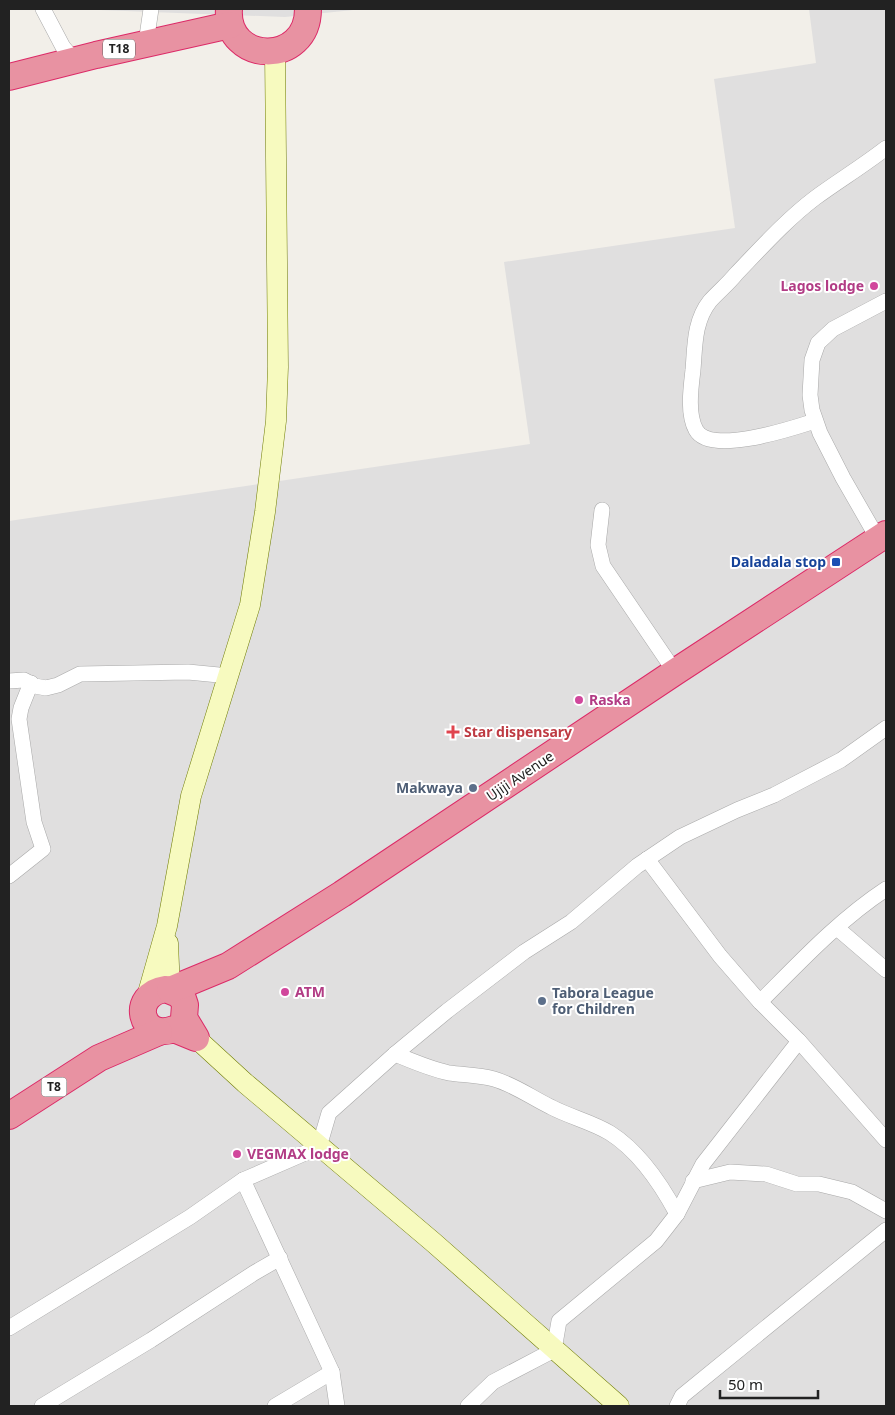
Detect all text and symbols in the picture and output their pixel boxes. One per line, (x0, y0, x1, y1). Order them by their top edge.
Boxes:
road number: T18 (103, 40, 135, 59)
place label: Lagos lodge (781, 276, 864, 295)
marker: Lagos lodge (868, 280, 880, 292)
place label: Daladala stop (731, 552, 826, 571)
marker: Daladala stop (830, 556, 842, 568)
place label: Raska (589, 690, 631, 709)
marker: Raska (573, 694, 585, 706)
place label: Star dispensary (464, 722, 572, 741)
marker: Star dispensary (446, 725, 460, 739)
street label: Ujiji Avenue (482, 746, 557, 805)
place label: Makwaya (396, 778, 463, 797)
marker: Makwaya (467, 782, 479, 794)
place label: ATM (295, 982, 325, 1001)
place label: Tabora League for Children (552, 983, 654, 1018)
marker: ATM (279, 986, 291, 998)
marker: Tabora League for Children (536, 995, 548, 1007)
road number: T8 (42, 1078, 66, 1096)
place label: VEGMAX lodge (247, 1144, 349, 1163)
marker: VEGMAX lodge (231, 1148, 243, 1160)
scale bar (720, 1368, 818, 1400)
text: 50 m (728, 1374, 763, 1394)

